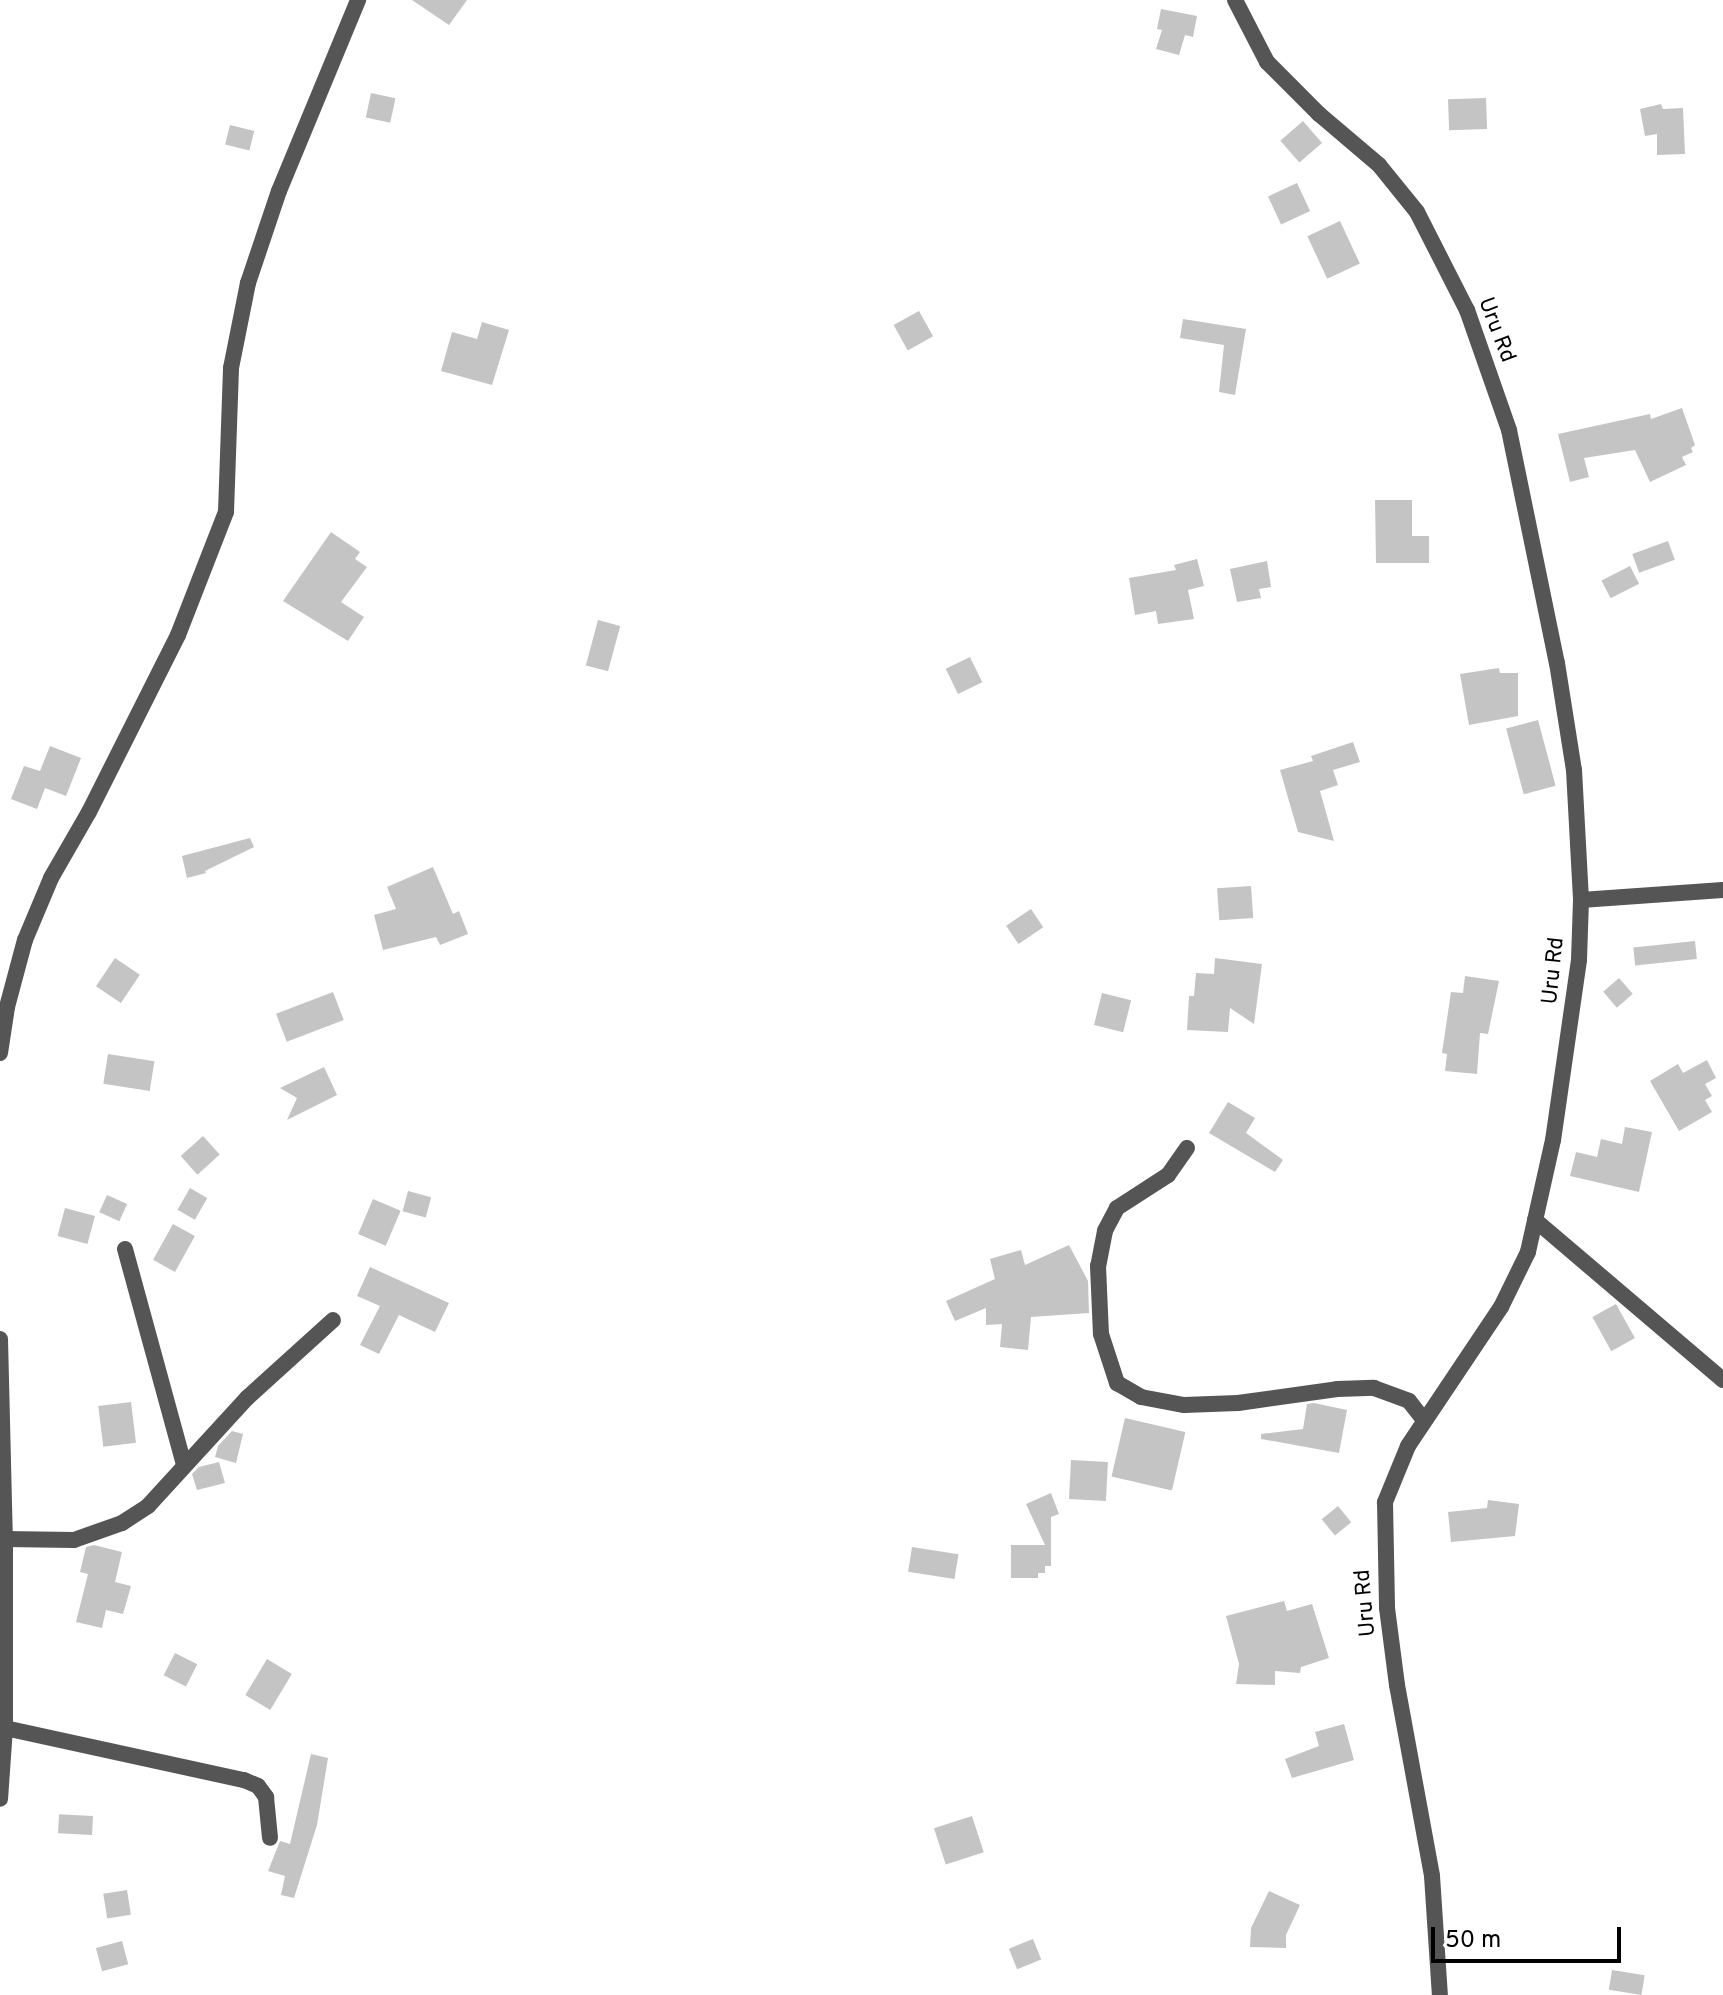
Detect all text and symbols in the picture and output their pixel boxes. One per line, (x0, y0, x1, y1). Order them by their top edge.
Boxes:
street label: Uru Rd (1472, 294, 1520, 366)
street label: Uru Rd (1537, 936, 1571, 1006)
street label: Uru Rd (1350, 1568, 1382, 1638)
scale bar (1435, 1911, 1625, 1961)
text: 50 m (1445, 1926, 1501, 1956)

